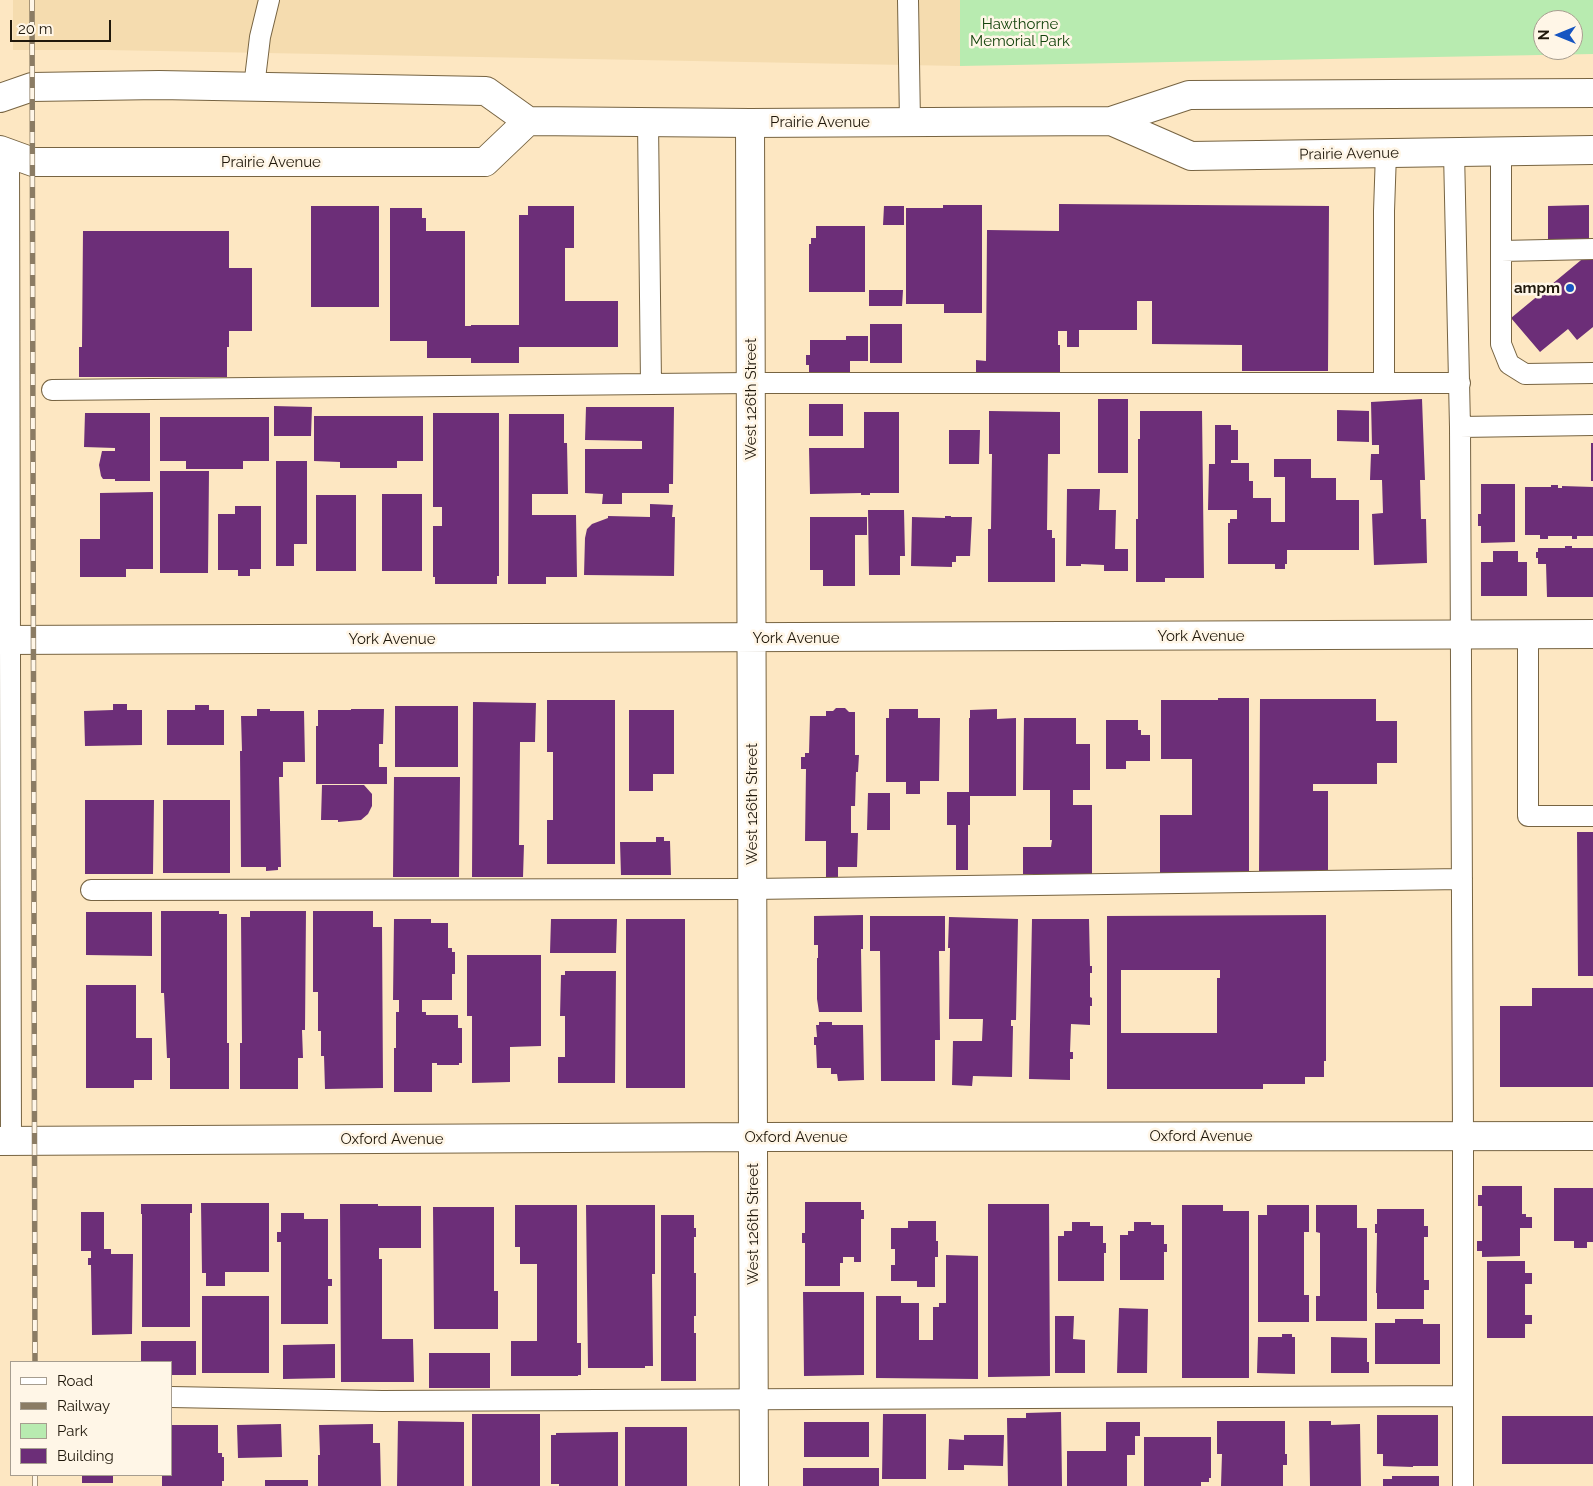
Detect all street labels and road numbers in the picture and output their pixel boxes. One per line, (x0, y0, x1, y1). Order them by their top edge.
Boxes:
street label: Prairie Avenue (770, 113, 870, 131)
street label: Prairie Avenue (1299, 144, 1399, 164)
street label: Prairie Avenue (221, 153, 321, 171)
street label: West 126th Street (742, 338, 760, 460)
street label: York Avenue (1158, 627, 1244, 645)
street label: York Avenue (753, 629, 839, 647)
street label: York Avenue (349, 630, 435, 648)
street label: West 126th Street (743, 743, 761, 865)
street label: Oxford Avenue (1149, 1127, 1253, 1145)
street label: Oxford Avenue (744, 1128, 848, 1146)
street label: Oxford Avenue (340, 1130, 444, 1148)
street label: West 126th Street (744, 1163, 762, 1285)

